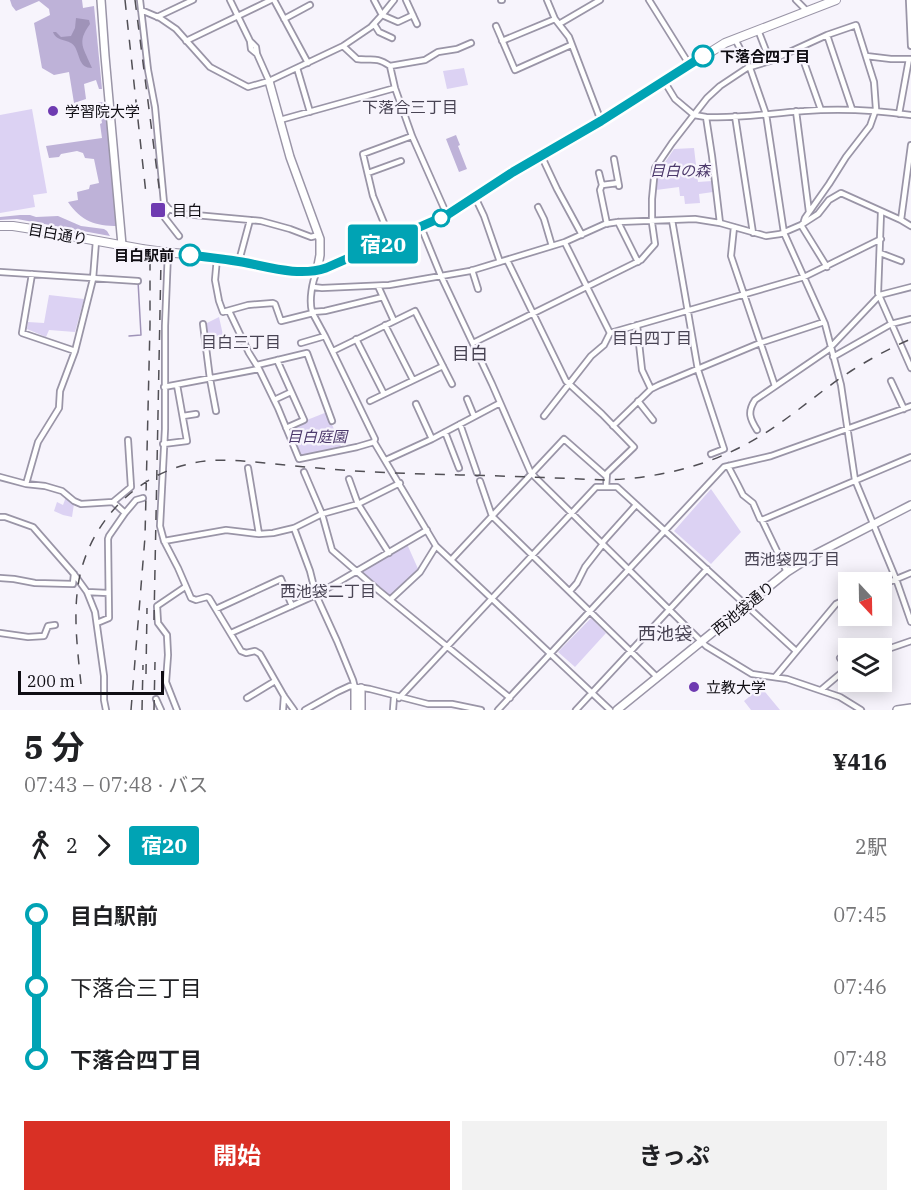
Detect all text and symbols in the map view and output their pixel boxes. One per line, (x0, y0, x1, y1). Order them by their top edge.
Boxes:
marker: 下落合四丁目 (692, 45, 714, 67)
place label: 下落合四丁目 (720, 47, 810, 66)
district label: 下落合三丁目 (362, 97, 458, 117)
place label: 学習院大学 (65, 102, 140, 121)
marker: 学習院大学 (46, 104, 60, 118)
park label: 目白の森 (650, 161, 712, 180)
marker: 目白 (149, 201, 167, 219)
place label: 目白 (172, 201, 202, 220)
unlabelled marker (432, 209, 450, 227)
street label: 目白通り (27, 219, 89, 249)
line badge: 宿20 (348, 224, 418, 264)
text: 宿20 (360, 230, 406, 258)
marker: 目白駅前 (179, 244, 201, 266)
place label: 目白駅前 (114, 246, 174, 265)
district label: 目白四丁目 (612, 328, 692, 348)
district label: 目白三丁目 (201, 332, 281, 352)
district label: 目白 (452, 342, 488, 365)
park label: 目白庭園 (287, 427, 349, 446)
district label: 西池袋四丁目 (744, 549, 840, 569)
north arrow (838, 572, 892, 626)
map controls (838, 572, 892, 692)
street label: 西池袋通り (708, 577, 778, 639)
district label: 西池袋二丁目 (280, 581, 376, 601)
district label: 西池袋 (638, 622, 692, 645)
button: layers (838, 638, 892, 692)
scale bar (18, 668, 164, 696)
text: 200 m (27, 671, 75, 691)
place label: 立教大学 (706, 678, 766, 697)
marker: 立教大学 (687, 680, 701, 694)
text: 5 分 (24, 725, 84, 768)
text: ¥416 (832, 747, 887, 776)
text: 07:43 – 07:48 · バス (24, 771, 208, 798)
icon: walk (24, 829, 57, 862)
icon: forward (87, 829, 120, 862)
text: 宿20 (141, 831, 187, 859)
text: 2 (66, 832, 78, 859)
text: 2駅 (855, 833, 887, 860)
text: 目白駅前 (70, 901, 158, 930)
text: 07:45 (833, 901, 887, 928)
text: 下落合三丁目 (70, 973, 202, 1002)
text: 07:46 (833, 973, 887, 1000)
text: 下落合四丁目 (70, 1045, 202, 1074)
text: 07:48 (833, 1045, 887, 1072)
button: 開始 (24, 1121, 450, 1190)
button: きっぷ (462, 1121, 887, 1190)

